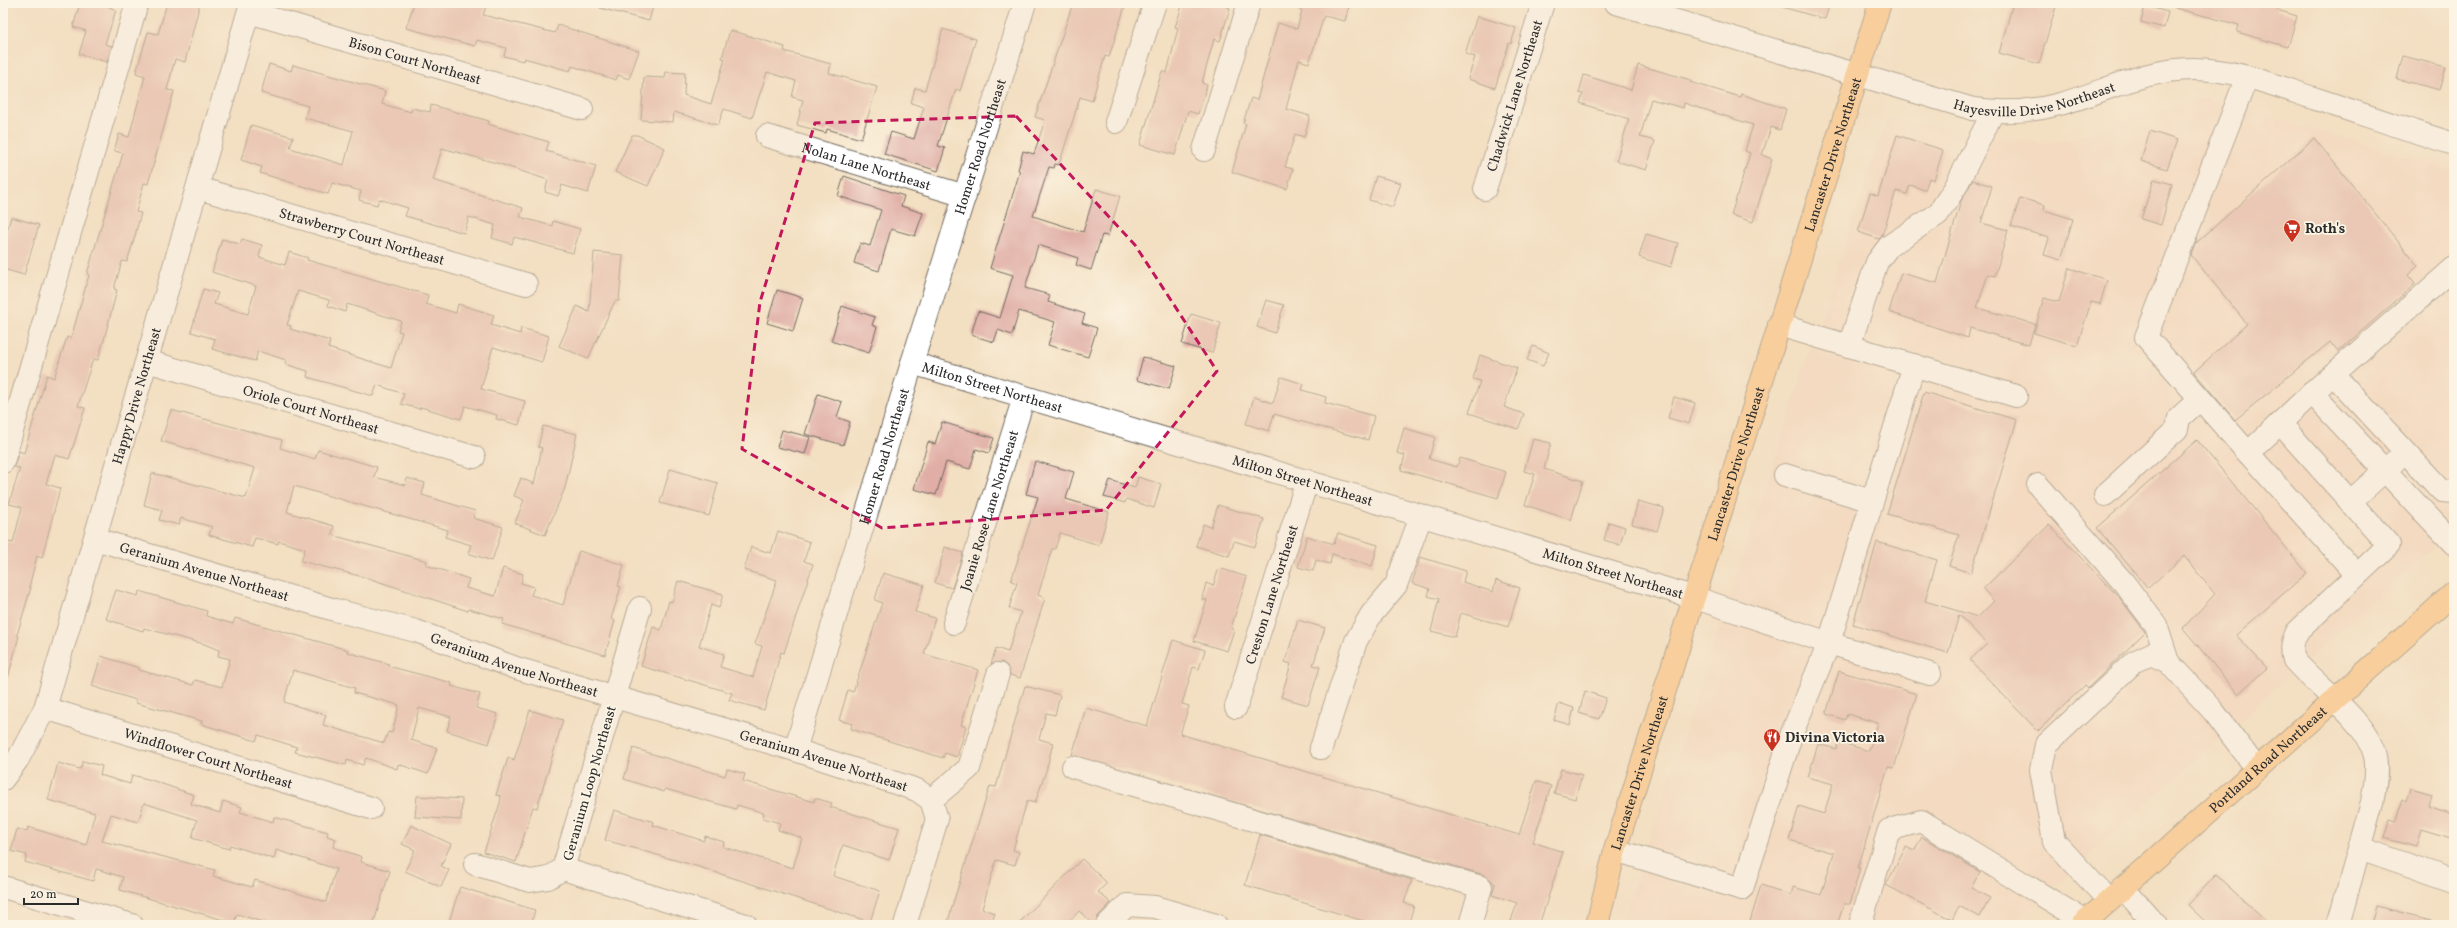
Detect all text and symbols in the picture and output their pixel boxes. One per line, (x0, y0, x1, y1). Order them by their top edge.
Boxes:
street label: Chadwick Lane Northeast (1483, 18, 1548, 174)
street label: Bison Court Northeast (346, 34, 483, 90)
street label: Lancaster Drive Northeast (1801, 75, 1867, 235)
street label: Homer Road Northeast (951, 77, 1012, 218)
street label: Hayesville Drive Northeast (1951, 78, 2118, 122)
street label: Nolan Lane Northeast (799, 139, 933, 196)
street label: Strawberry Court Northeast (277, 204, 447, 271)
supermarket icon: Roth's (2282, 218, 2302, 243)
place label: Roth's (2305, 220, 2345, 239)
street label: Happy Drive Northeast (109, 325, 167, 467)
street label: Milton Street Northeast (919, 359, 1065, 419)
street label: Oriole Court Northeast (240, 382, 381, 440)
street label: Lancaster Drive Northeast (1704, 384, 1770, 544)
street label: Homer Road Northeast (856, 386, 915, 527)
street label: Joanie Rose Lane Northeast (956, 428, 1024, 594)
street label: Milton Street Northeast (1230, 451, 1375, 512)
street label: Creston Lane Northeast (1242, 523, 1304, 667)
street label: Geranium Avenue Northeast (117, 539, 291, 607)
street label: Milton Street Northeast (1540, 544, 1685, 605)
street label: Geranium Avenue Northeast (427, 629, 600, 703)
street label: Lancaster Drive Northeast (1607, 693, 1674, 853)
street label: Portland Road Northeast (2206, 702, 2332, 818)
street label: Geranium Loop Northeast (559, 704, 622, 863)
street label: Windflower Court Northeast (121, 725, 295, 794)
street label: Geranium Avenue Northeast (737, 726, 910, 797)
restaurant icon: Divina Victoria (1762, 727, 1782, 752)
place label: Divina Victoria (1785, 729, 1885, 748)
scale bar (24, 880, 78, 906)
text: 20 m (30, 887, 57, 903)

